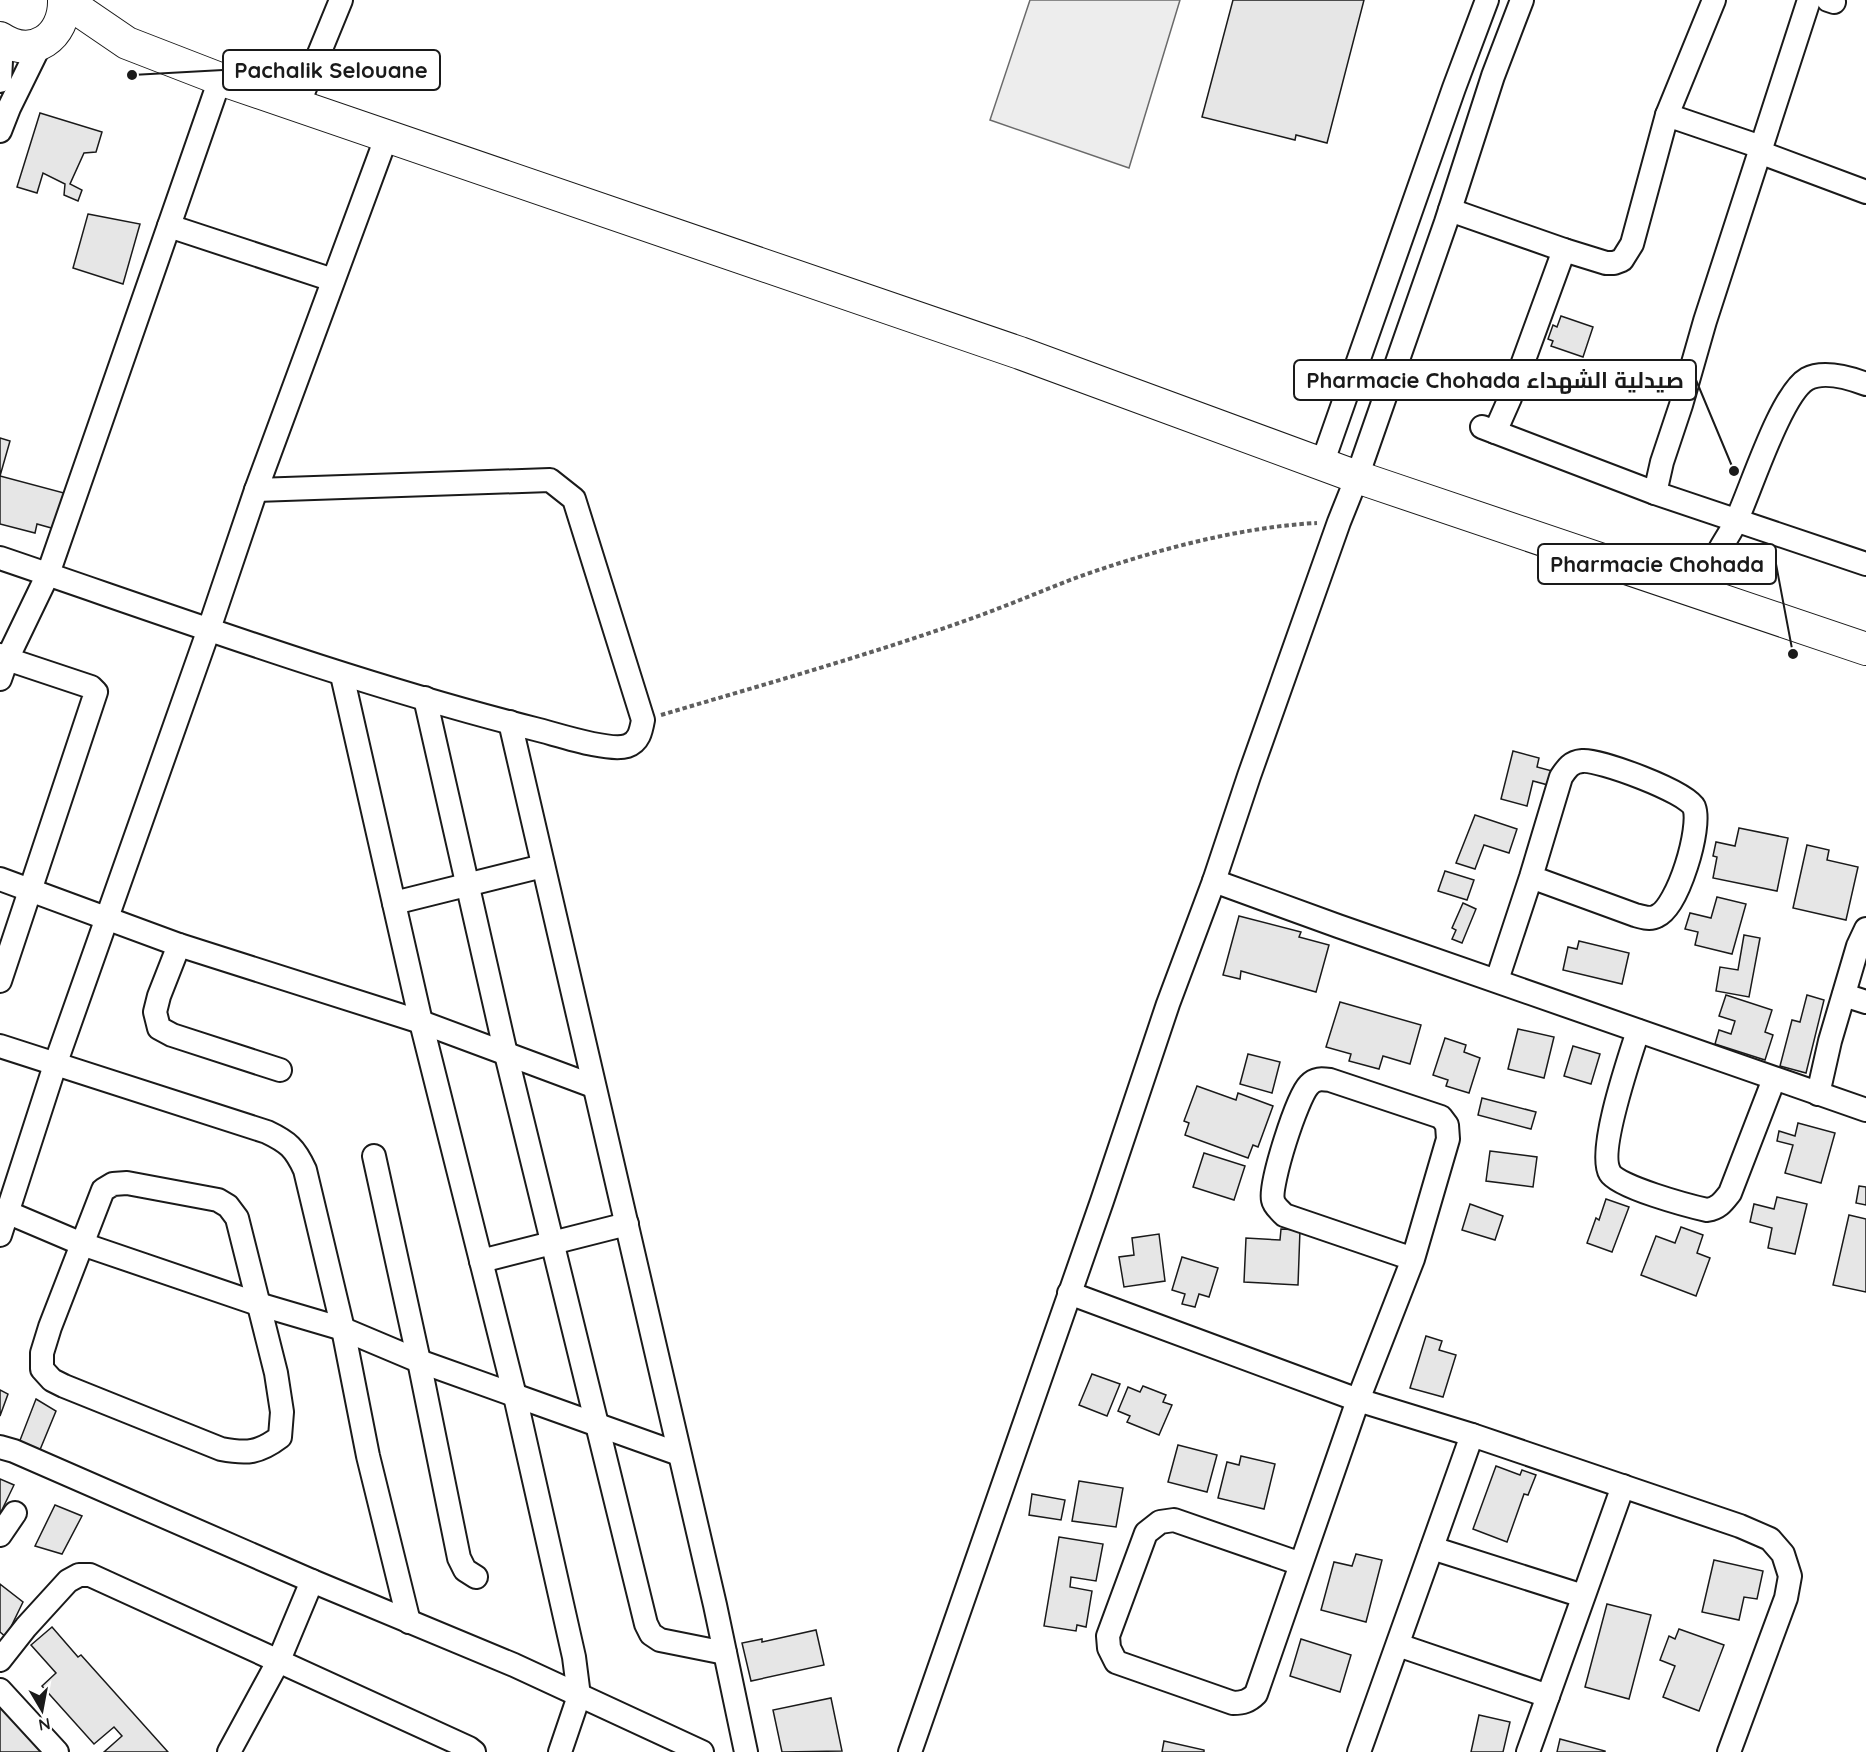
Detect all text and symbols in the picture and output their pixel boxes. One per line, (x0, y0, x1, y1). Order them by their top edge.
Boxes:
callout: Pachalik Selouane (223, 50, 440, 90)
text: Pachalik Selouane (234, 56, 428, 84)
callout: Pharmacie Chohada صيدلية الشهداء (1294, 360, 1696, 400)
text: Pharmacie Chohada صيدلية الشهداء (1306, 366, 1684, 394)
callout: Pharmacie Chohada (1538, 544, 1776, 584)
text: Pharmacie Chohada (1550, 550, 1764, 578)
north arrow (12, 1680, 72, 1740)
text: N (37, 1714, 52, 1736)

